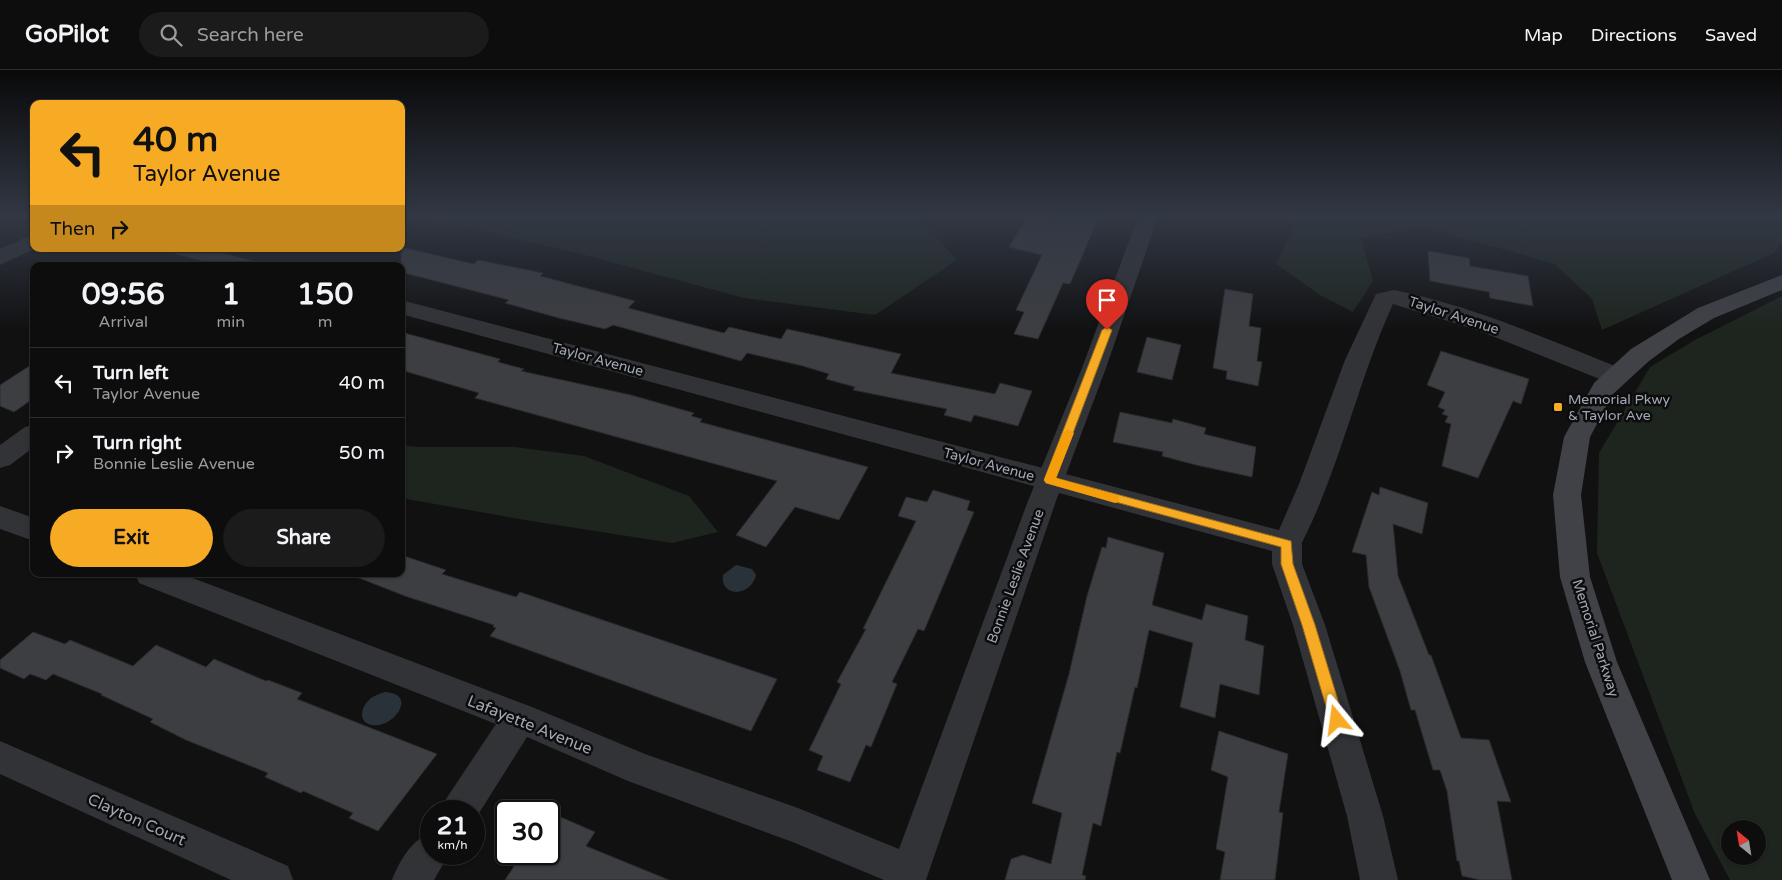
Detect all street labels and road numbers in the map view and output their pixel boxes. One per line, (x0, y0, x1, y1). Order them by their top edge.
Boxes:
street label: Taylor Avenue (1407, 293, 1501, 338)
street label: Taylor Avenue (550, 339, 645, 380)
street label: Taylor Avenue (941, 444, 1036, 485)
street label: Bonnie Leslie Avenue (983, 507, 1048, 646)
street label: Memorial Parkway (1568, 577, 1623, 700)
street label: Lafayette Avenue (464, 691, 595, 759)
street label: Clayton Court (85, 789, 189, 850)

